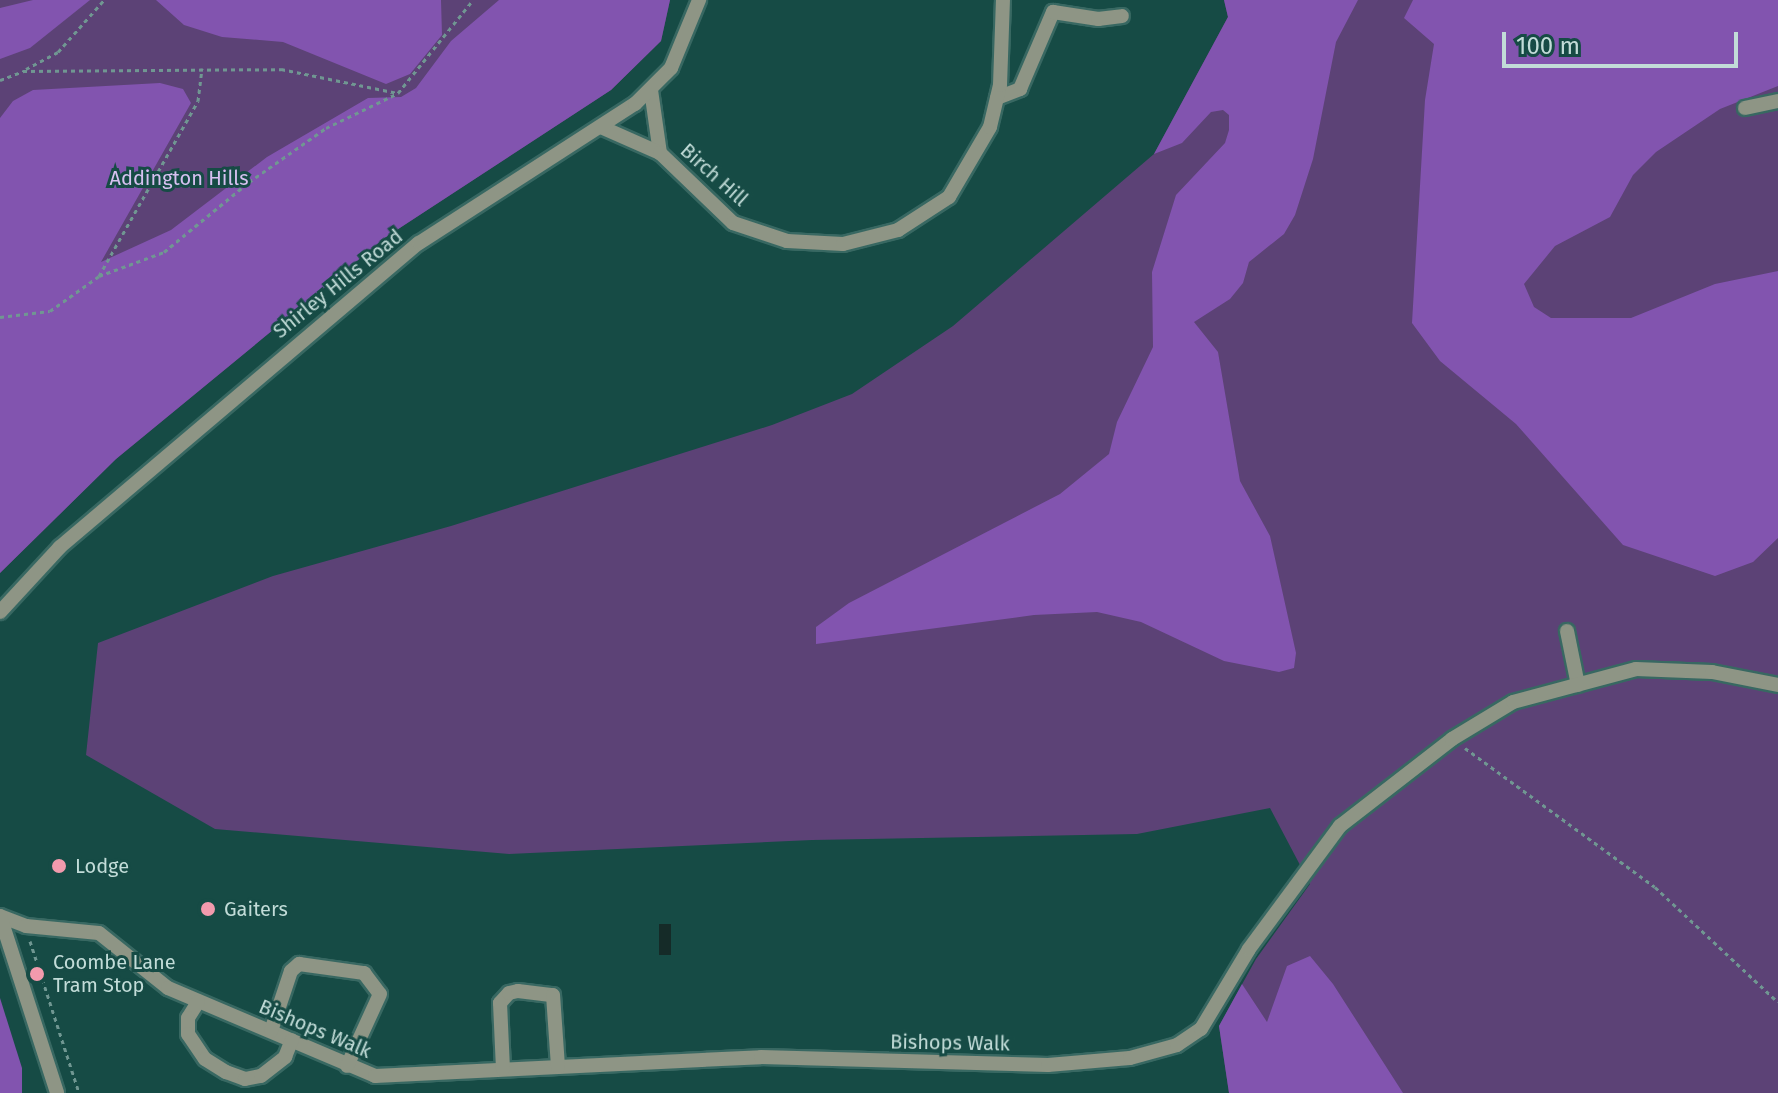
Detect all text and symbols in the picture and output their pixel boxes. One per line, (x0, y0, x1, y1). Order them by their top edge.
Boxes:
scale bar (1506, 16, 1742, 66)
text: 100 m (1516, 32, 1580, 60)
street label: Birch Hill (675, 138, 753, 212)
park label: Addington Hills (109, 166, 249, 190)
street label: Shirley Hills Road (269, 225, 407, 343)
place label: Lodge (75, 854, 129, 878)
marker: Lodge (50, 857, 68, 875)
place label: Gaiters (224, 897, 288, 921)
marker: Gaiters (199, 900, 217, 918)
place label: Coombe Lane Tram Stop (53, 950, 176, 997)
marker: Coombe Lane Tram Stop (28, 965, 46, 983)
street label: Bishops Walk (255, 995, 375, 1063)
street label: Bishops Walk (890, 1030, 1010, 1056)

